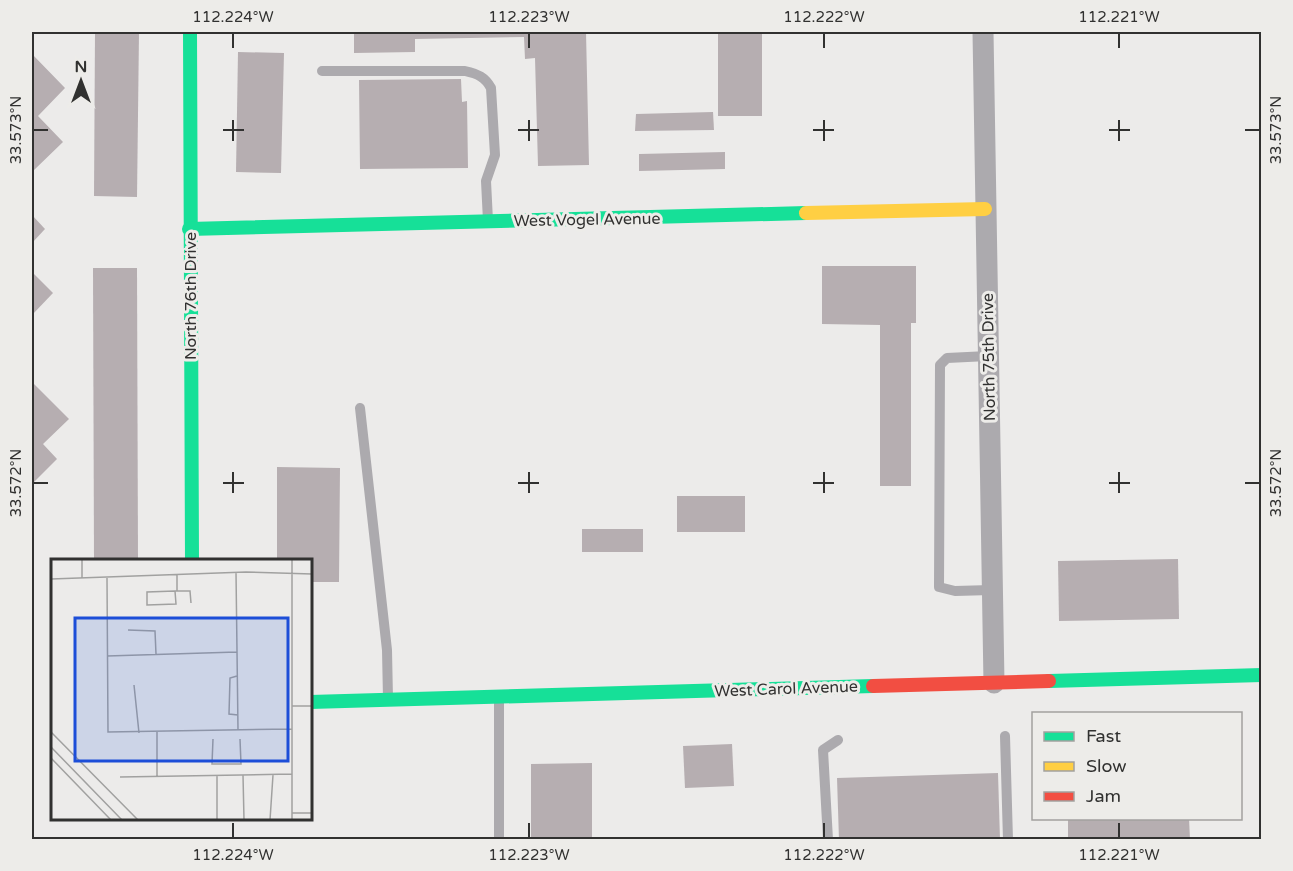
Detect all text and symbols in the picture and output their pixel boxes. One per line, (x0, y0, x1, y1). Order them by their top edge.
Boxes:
text: 112.224°W (192, 8, 274, 26)
text: 112.223°W (488, 8, 570, 26)
text: 112.222°W (783, 8, 865, 26)
text: 112.221°W (1078, 8, 1160, 26)
north arrow (51, 51, 111, 111)
text: N (75, 57, 87, 77)
text: 33.573°N (7, 96, 25, 164)
text: 33.573°N (1267, 96, 1285, 164)
street label: West Vogel Avenue (513, 209, 661, 231)
street label: North 76th Drive (181, 232, 201, 360)
street label: North 75th Drive (978, 293, 1000, 421)
text: 33.572°N (7, 449, 25, 517)
text: 33.572°N (1267, 449, 1285, 517)
inset map (51, 559, 312, 820)
street label: West Carol Avenue (714, 677, 858, 701)
legend (1032, 712, 1242, 820)
text: Fast (1086, 725, 1121, 747)
text: Slow (1086, 755, 1127, 777)
text: Jam (1086, 785, 1121, 807)
text: 112.224°W (192, 846, 274, 864)
text: 112.223°W (488, 846, 570, 864)
text: 112.222°W (783, 846, 865, 864)
text: 112.221°W (1078, 846, 1160, 864)

